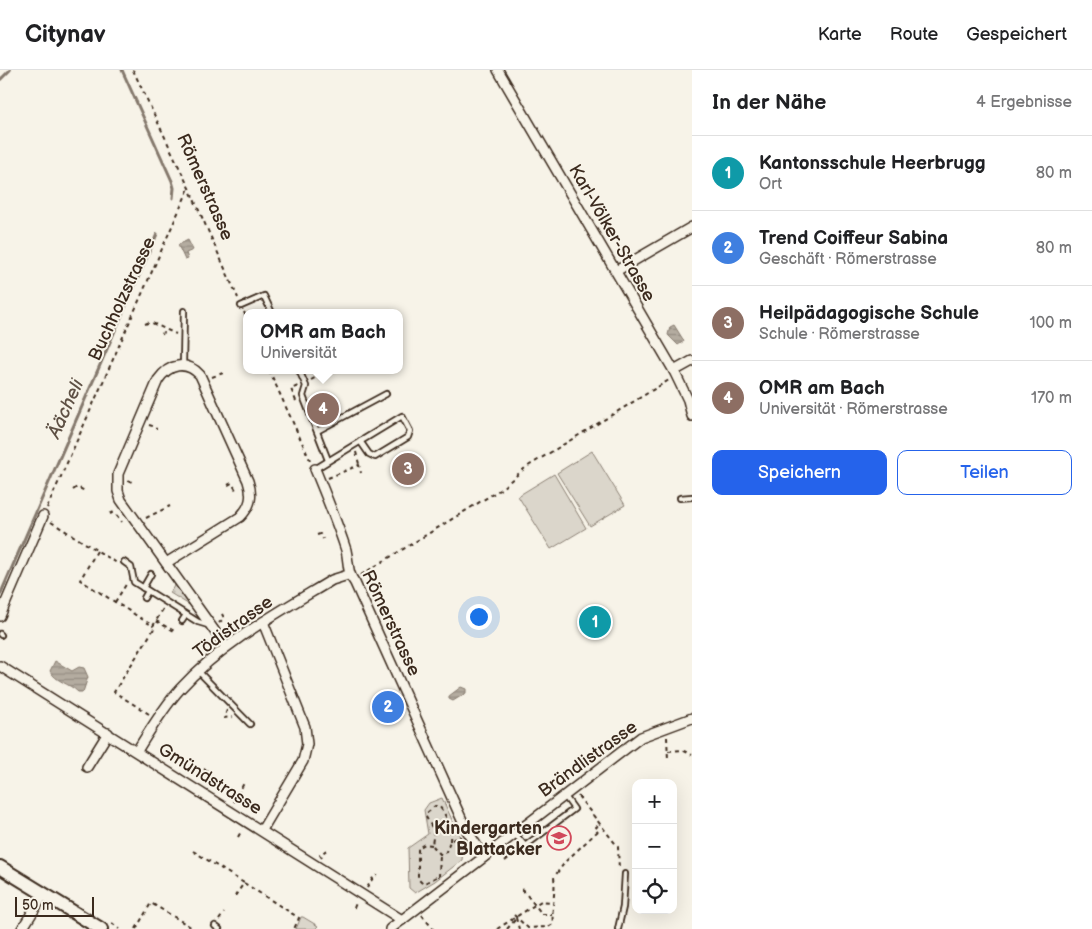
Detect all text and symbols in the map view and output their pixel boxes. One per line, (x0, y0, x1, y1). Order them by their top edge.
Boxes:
text: Citynav (25, 20, 106, 49)
text: Karte (818, 24, 862, 45)
text: Route (890, 24, 938, 45)
text: Gespeichert (966, 24, 1067, 45)
text: In der Nähe (712, 90, 826, 115)
text: 4 Ergebnisse (976, 93, 1072, 112)
street label: Römerstrasse (172, 131, 238, 244)
text: Kantonsschule Heerbrugg (759, 152, 985, 175)
street label: Karl-Völker-Strasse (564, 161, 660, 305)
text: 1 (725, 164, 731, 183)
text: 80 m (1036, 164, 1072, 183)
text: Ort (759, 175, 782, 194)
text: Trend Coiffeur Sabina (759, 227, 948, 250)
street label: Buchholzstrasse (84, 234, 160, 364)
text: 2 (723, 239, 733, 258)
text: 80 m (1036, 239, 1072, 258)
text: Geschäft · Römerstrasse (759, 250, 937, 269)
text: Heilpädagogische Schule (759, 302, 979, 325)
popup (243, 309, 403, 374)
text: 3 (723, 314, 733, 333)
text: 100 m (1029, 314, 1072, 333)
text: OMR am Bach (260, 321, 386, 344)
text: Schule · Römerstrasse (759, 325, 920, 344)
text: Universität (260, 344, 337, 363)
water label: Äächeli (42, 375, 89, 443)
text: OMR am Bach (759, 377, 885, 400)
text: 4 (723, 389, 733, 408)
text: 170 m (1031, 389, 1072, 408)
pin: 4 (307, 390, 339, 428)
text: Universität · Römerstrasse (759, 400, 948, 419)
pin: 3 (392, 450, 424, 488)
button: Speichern (712, 450, 887, 495)
button: Teilen (897, 450, 1072, 495)
street label: Römerstrasse (357, 567, 425, 680)
street label: Tödistrasse (189, 591, 277, 663)
pin: 1 (579, 603, 611, 641)
your location (466, 604, 492, 630)
pin: 2 (372, 688, 404, 726)
street label: Brändlistrasse (535, 716, 642, 802)
street label: Gmündstrasse (154, 739, 266, 819)
map controls (632, 779, 677, 914)
button: + (632, 779, 677, 824)
place label: Kindergarten Blattacker (434, 818, 543, 860)
button: − (632, 824, 677, 869)
school or university icon: Kindergarten Blattacker (546, 825, 572, 851)
button: locate (632, 869, 677, 914)
scale bar (15, 894, 94, 917)
text: 50 m (22, 897, 54, 914)

